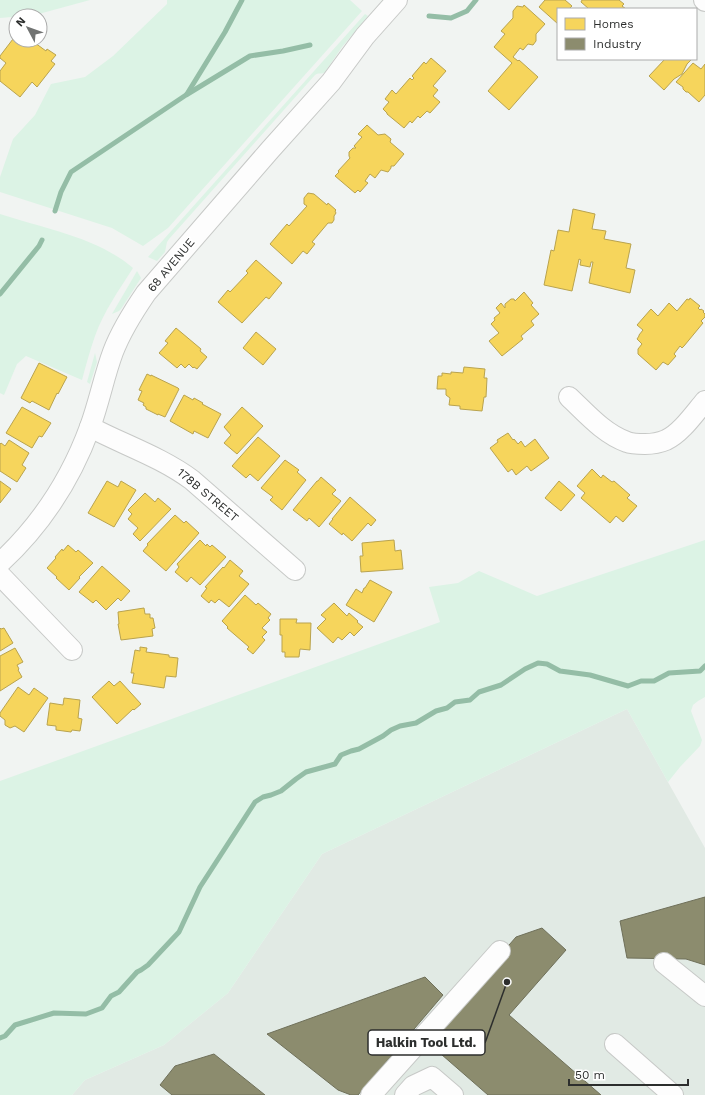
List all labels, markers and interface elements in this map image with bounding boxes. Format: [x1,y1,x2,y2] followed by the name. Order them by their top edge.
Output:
[8,8,48,48] north arrow
[557,8,697,60] legend
[13,14,28,29] text: N
[593,17,634,31] text: Homes
[593,37,642,51] text: Industry
[144,235,198,295] street label: 68 AVENUE
[175,465,241,525] street label: 178B STREET
[368,1030,485,1055] callout: Halkin Tool Ltd.
[376,1035,477,1050] text: Halkin Tool Ltd.
[569,1061,688,1087] scale bar
[575,1068,605,1082] text: 50 m

